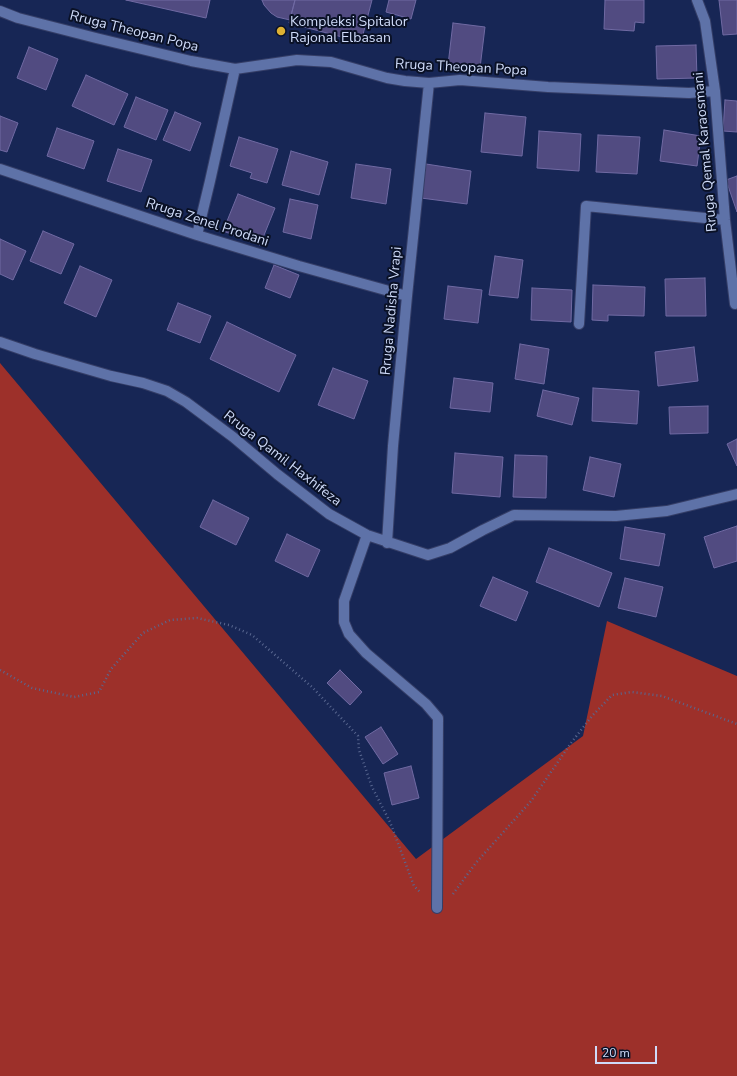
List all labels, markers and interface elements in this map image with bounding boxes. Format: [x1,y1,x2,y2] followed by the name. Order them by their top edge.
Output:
[68,8,200,56] street label: Rruga Theopan Popa
[290,15,408,48] place label: Kompleksi Spitalor Rajonal Elbasan
[275,25,287,37] marker: Kompleksi Spitalor Rajonal Elbasan
[395,56,527,80] street label: Rruga Theopan Popa
[691,71,721,233] street label: Rruga Qemal Karaosmani
[143,195,271,251] street label: Rruga Zenel Prodani
[378,246,406,376] street label: Rruga Nadisha Vrapi
[220,408,344,510] street label: Rruga Qamil Haxhifeza
[597,1038,659,1064] scale bar
[602,1045,630,1061] text: 20 m

